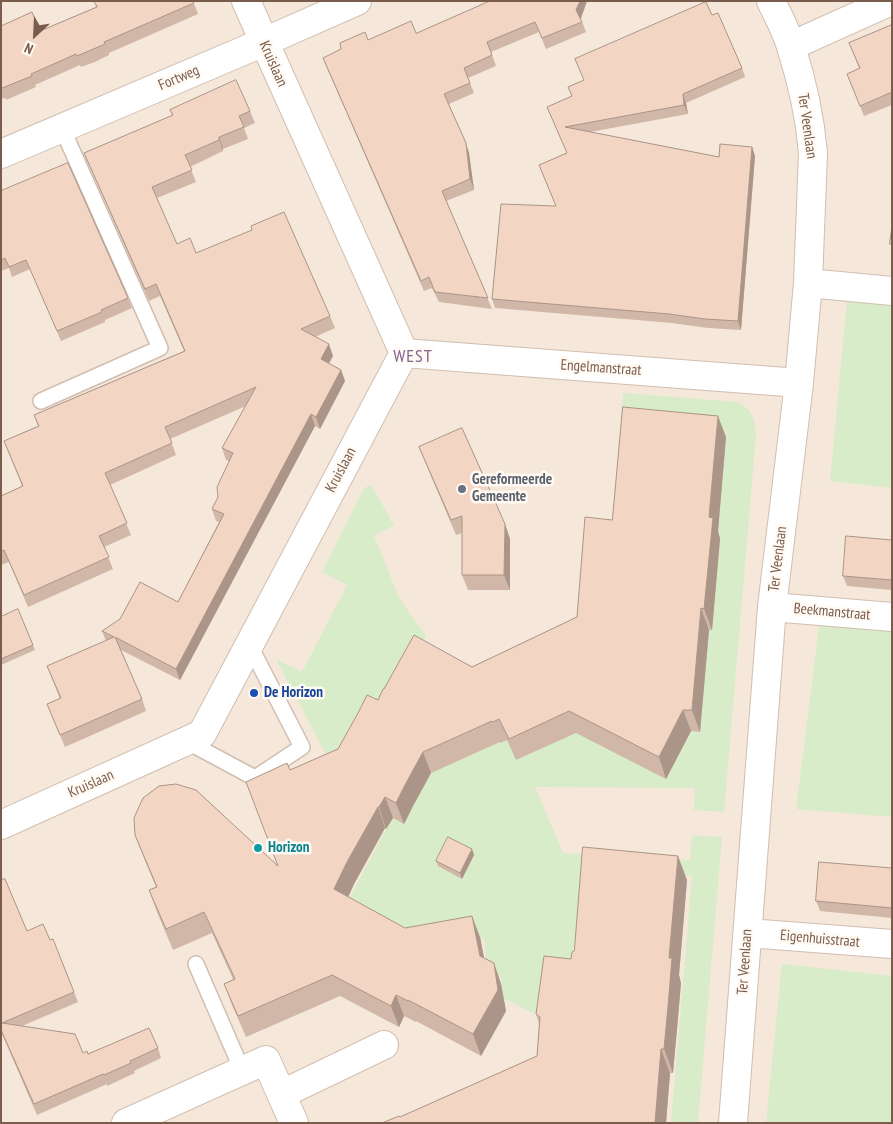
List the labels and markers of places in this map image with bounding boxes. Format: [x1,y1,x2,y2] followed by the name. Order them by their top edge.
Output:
[472,471,552,506] place label: Gereformeerde Gemeente
[456,483,468,495] marker: Gereformeerde Gemeente
[264,684,323,702] place label: De Horizon
[248,687,260,699] marker: De Horizon
[268,839,309,857] place label: Horizon
[252,842,264,854] marker: Horizon

